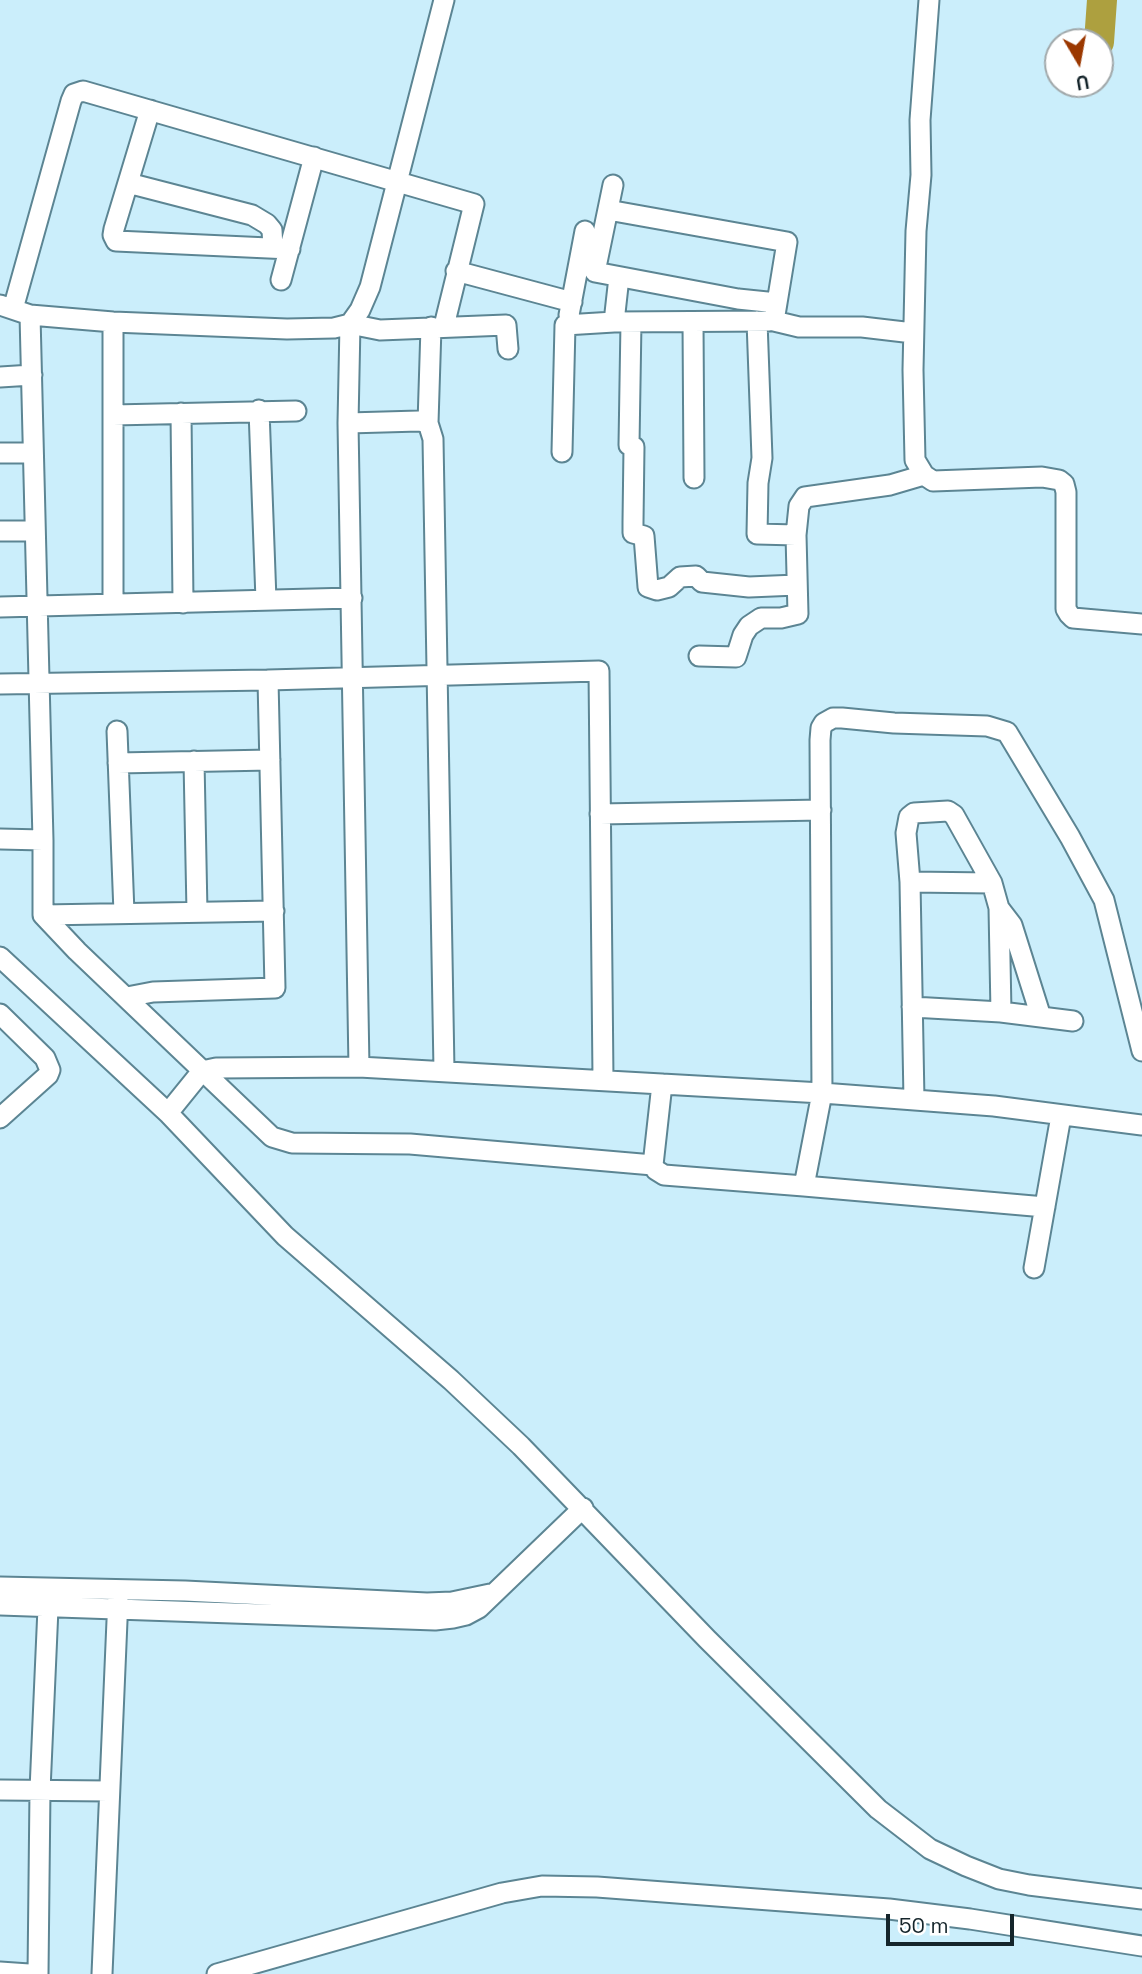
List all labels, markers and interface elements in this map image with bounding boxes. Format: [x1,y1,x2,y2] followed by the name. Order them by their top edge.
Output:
[1044,28,1114,98] north arrow
[1074,69,1091,96] text: U
[890,1900,1018,1944] scale bar
[899,1912,949,1939] text: 50 m

